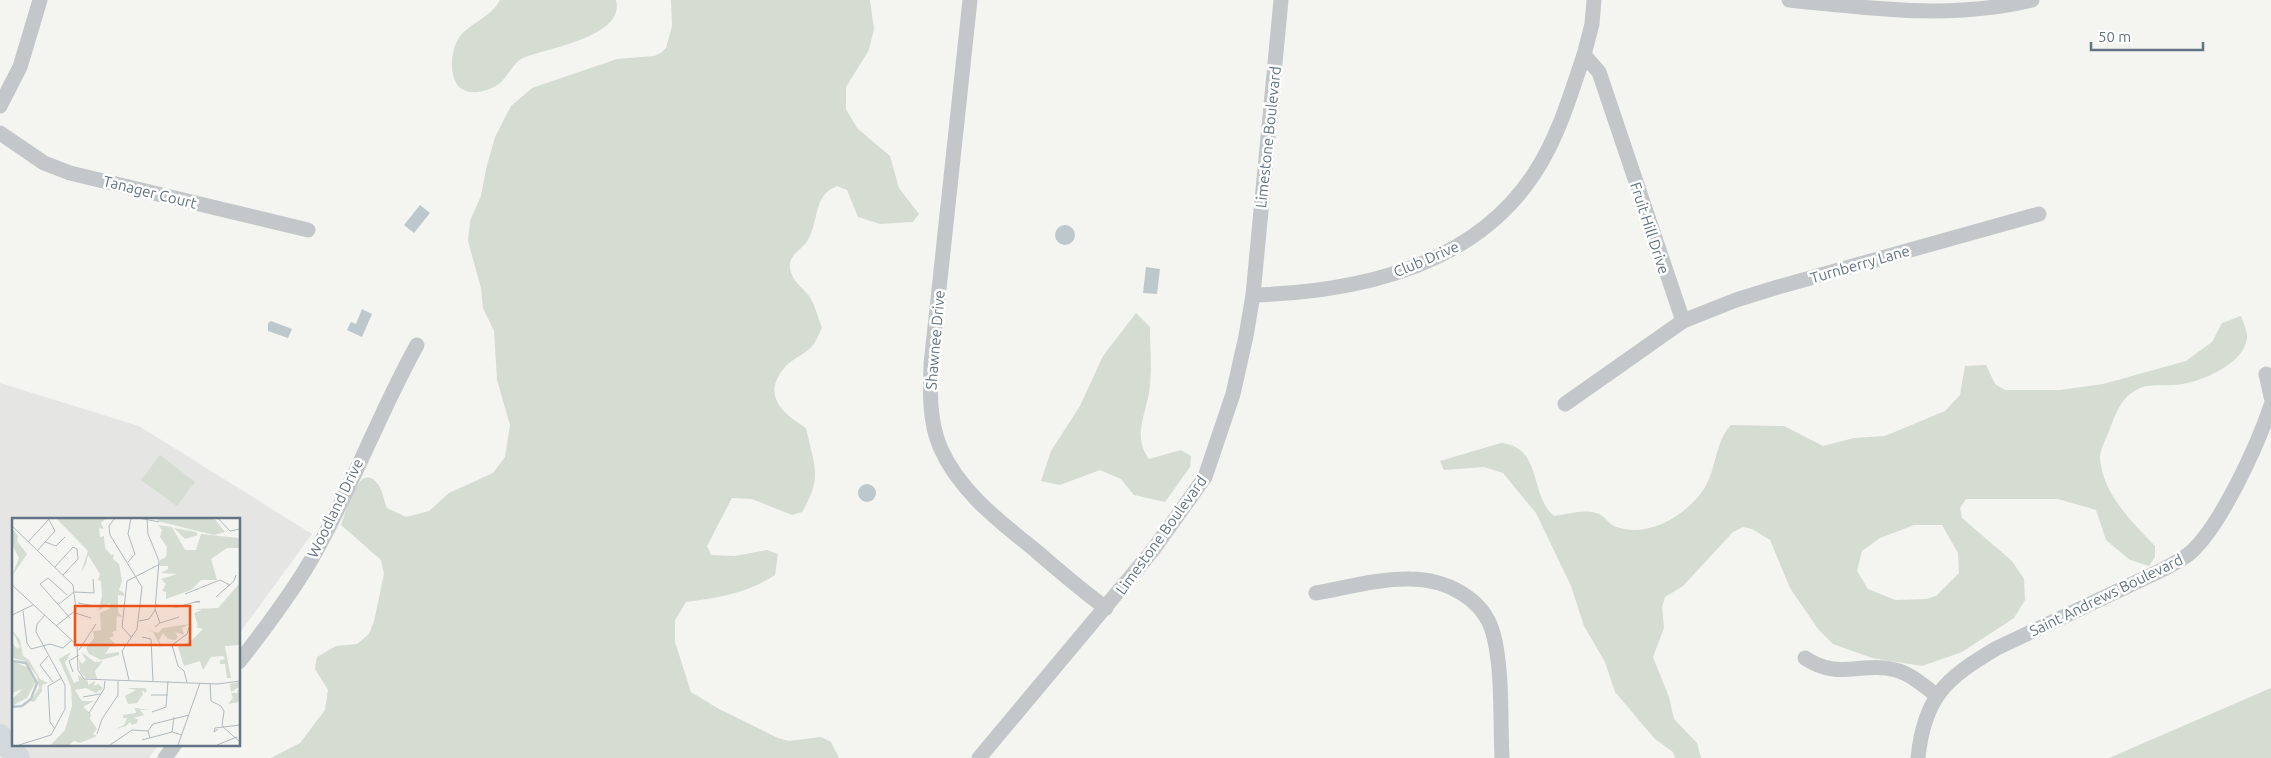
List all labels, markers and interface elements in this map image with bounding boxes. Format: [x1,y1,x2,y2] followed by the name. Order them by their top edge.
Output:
[2091,20,2204,52] scale bar
[2098,28,2131,45] text: 50 m
[1252,65,1284,209] street label: Limestone Boulevard
[101,172,199,212] street label: Tanager Court
[1627,180,1673,276] street label: Fruit Hill Drive
[1391,238,1461,280] street label: Club Drive
[1808,242,1912,286] street label: Turnberry Lane
[922,290,948,390] street label: Shawnee Drive
[304,456,366,560] street label: Woodland Drive
[1112,472,1210,598] street label: Limestone Boulevard
[12,518,240,746] inset map
[2027,550,2185,640] street label: Saint Andrews Boulevard

